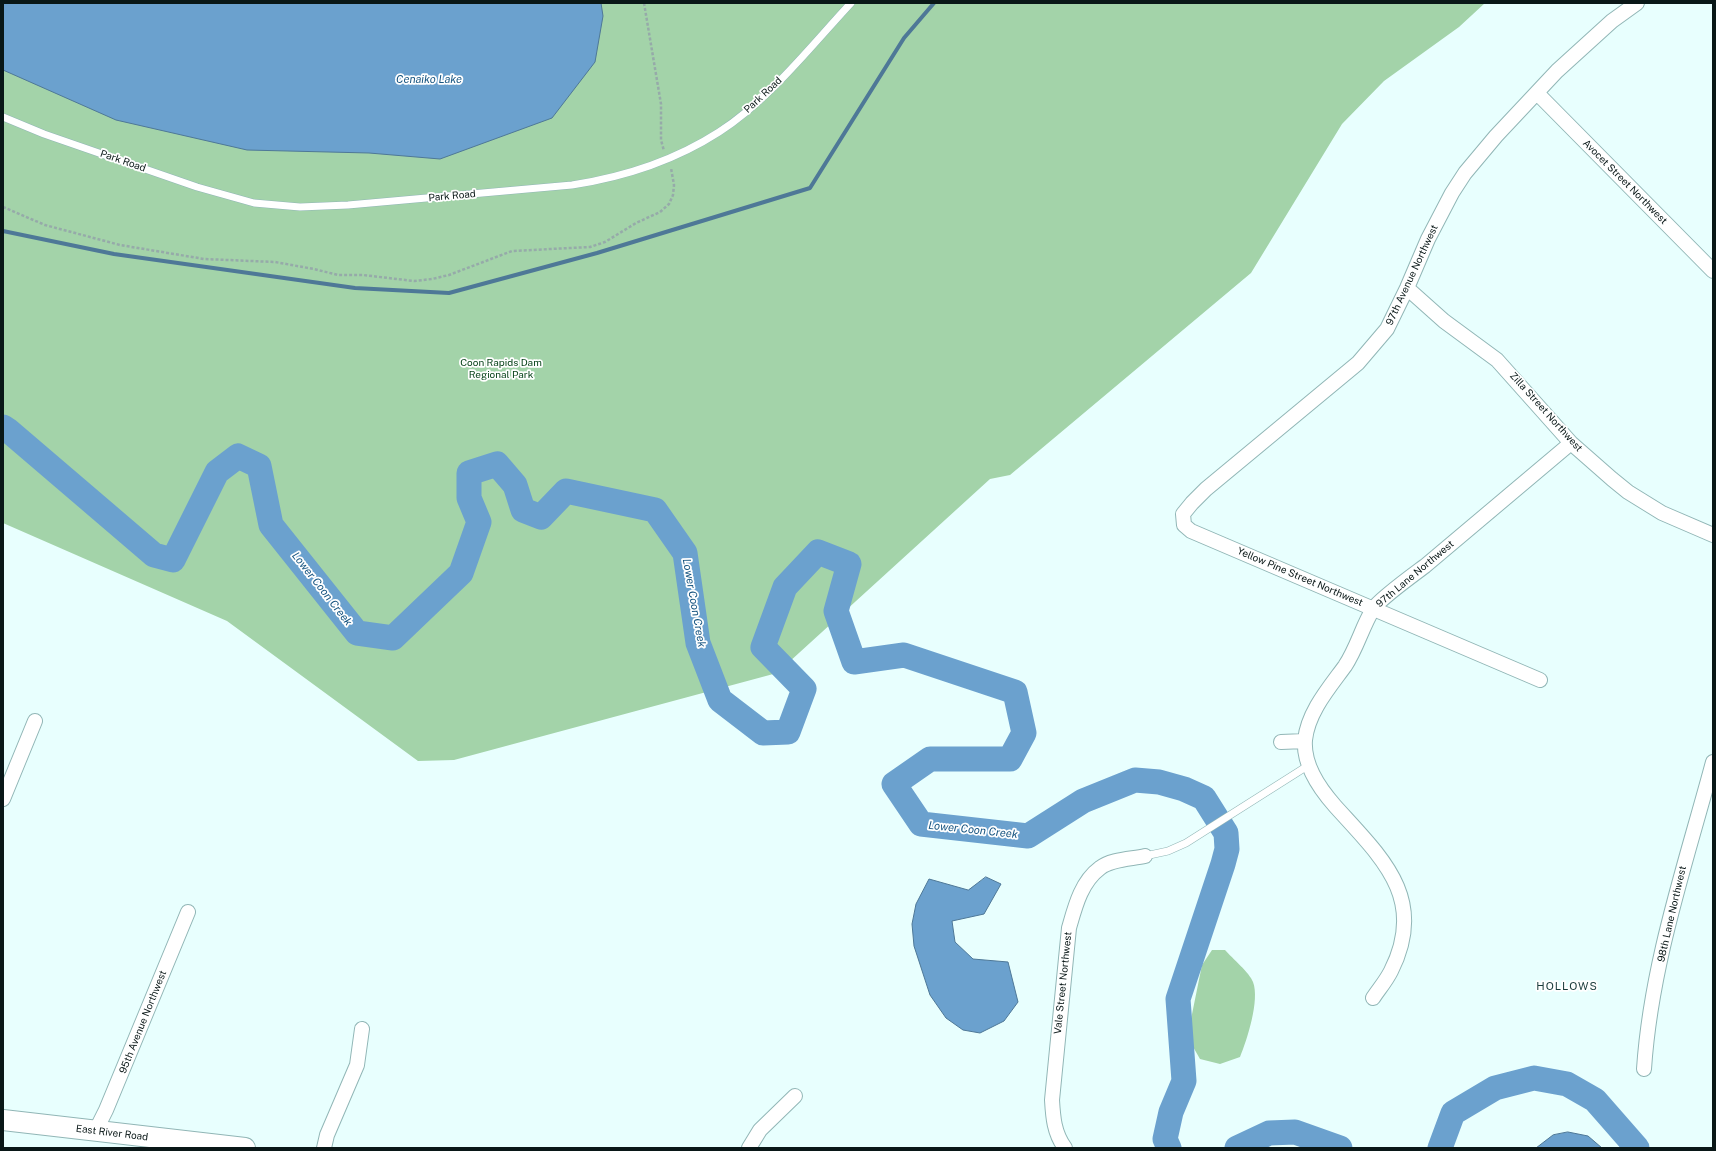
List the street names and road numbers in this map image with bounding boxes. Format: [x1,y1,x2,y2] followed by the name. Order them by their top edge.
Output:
[742,74,784,116] street label: Park Road
[1580,137,1670,227] street label: Avocet Street Northwest
[99,148,147,174] street label: Park Road
[428,188,476,204] street label: Park Road
[1383,223,1441,327] street label: 97th Avenue Northwest
[1507,370,1585,454] street label: Zilla Street Northwest
[1374,538,1456,610] street label: 97th Lane Northwest
[1235,545,1365,609] street label: Yellow Pine Street Northwest
[1655,865,1689,963] street label: 98th Lane Northwest
[1052,931,1074,1035] street label: Vale Street Northwest
[117,969,169,1075] street label: 95th Avenue Northwest
[75,1123,149,1143] street label: East River Road

